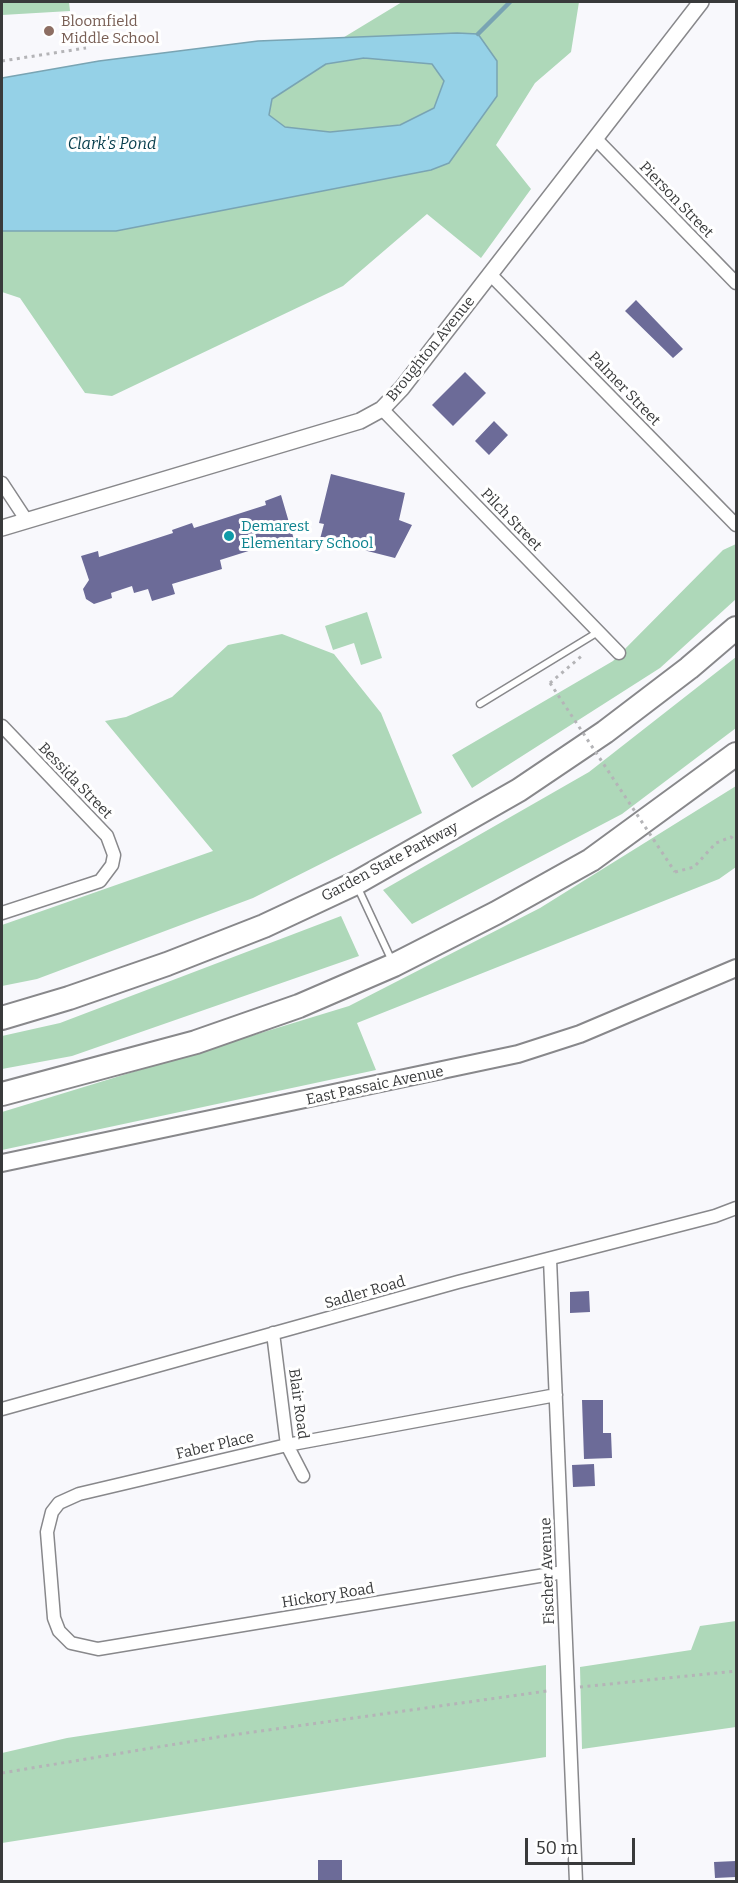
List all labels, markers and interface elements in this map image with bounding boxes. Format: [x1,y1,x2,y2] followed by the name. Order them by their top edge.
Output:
[61,13,159,48] place label: Bloomfield Middle School
[42,24,56,38] marker: Bloomfield Middle School
[68,135,156,155] water label: Clark's Pond
[635,158,717,242] street label: Pierson Street
[383,293,479,405] street label: Broughton Avenue
[584,348,664,430] street label: Palmer Street
[477,485,545,555] street label: Pilch Street
[241,518,373,553] place label: Demarest Elementary School
[222,529,236,543] marker: Demarest Elementary School
[34,739,116,823] street label: Bessida Street
[318,818,462,906] street label: Garden State Parkway
[305,1063,445,1109] street label: East Passaic Avenue
[323,1273,407,1313] street label: Sadler Road
[284,1368,312,1440] street label: Blair Road
[174,1428,256,1464] street label: Faber Place
[537,1517,559,1625] street label: Fischer Avenue
[280,1580,376,1612] street label: Hickory Road
[528,1826,638,1864] scale bar
[536,1837,578,1859] text: 50 m

